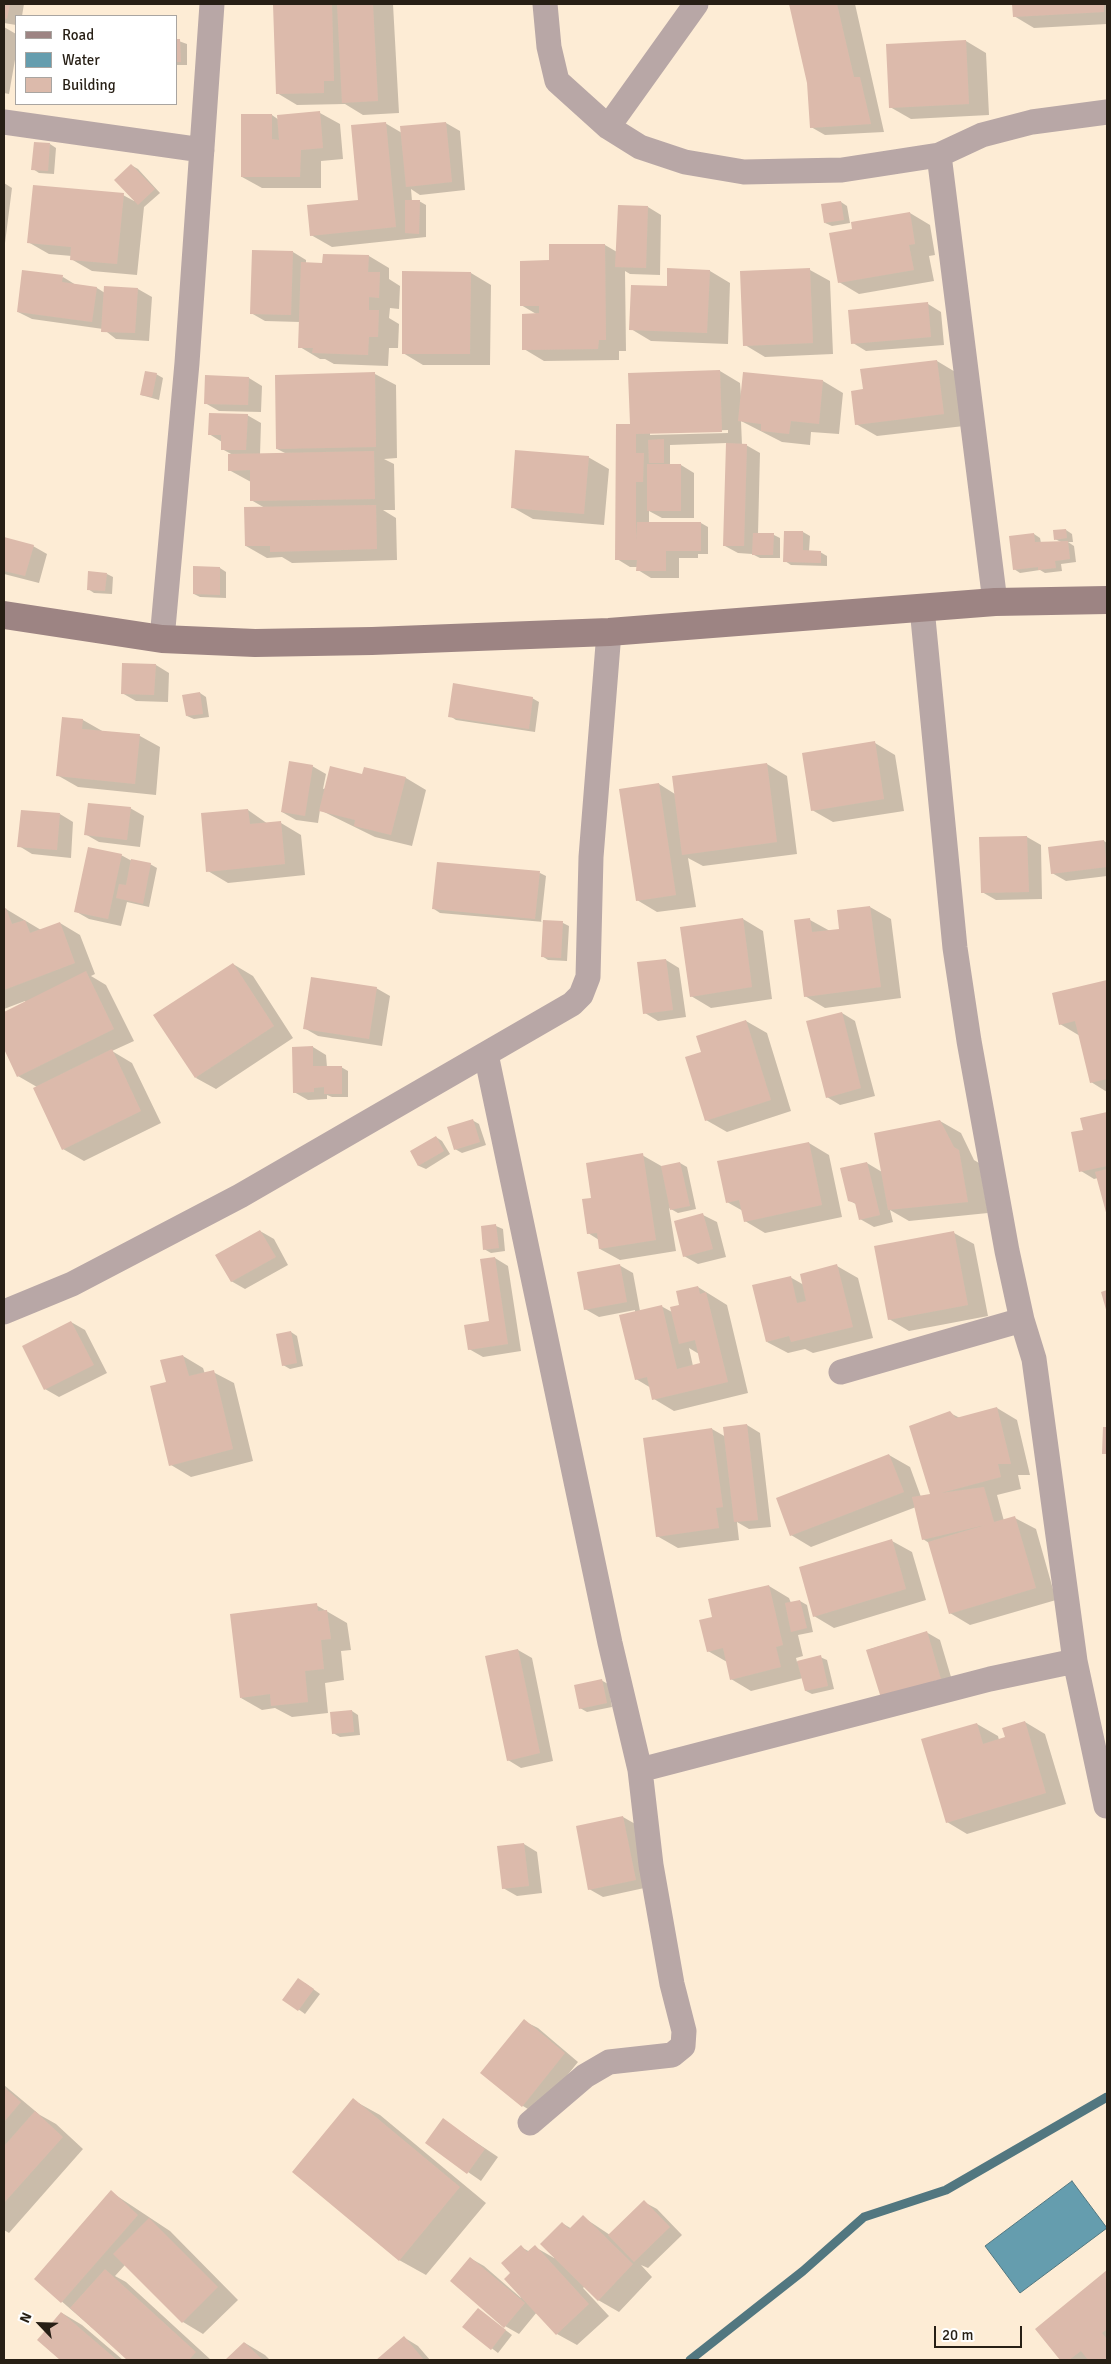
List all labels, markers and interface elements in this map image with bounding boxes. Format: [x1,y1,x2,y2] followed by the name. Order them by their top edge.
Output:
[15,15,178,105] legend
[62,26,94,44] text: Road
[62,51,100,69] text: Water
[62,76,116,94] text: Building
[15,2299,65,2349] north arrow
[16,2310,36,2326] text: N
[936,2316,1024,2348] scale bar
[942,2326,973,2344] text: 20 m

